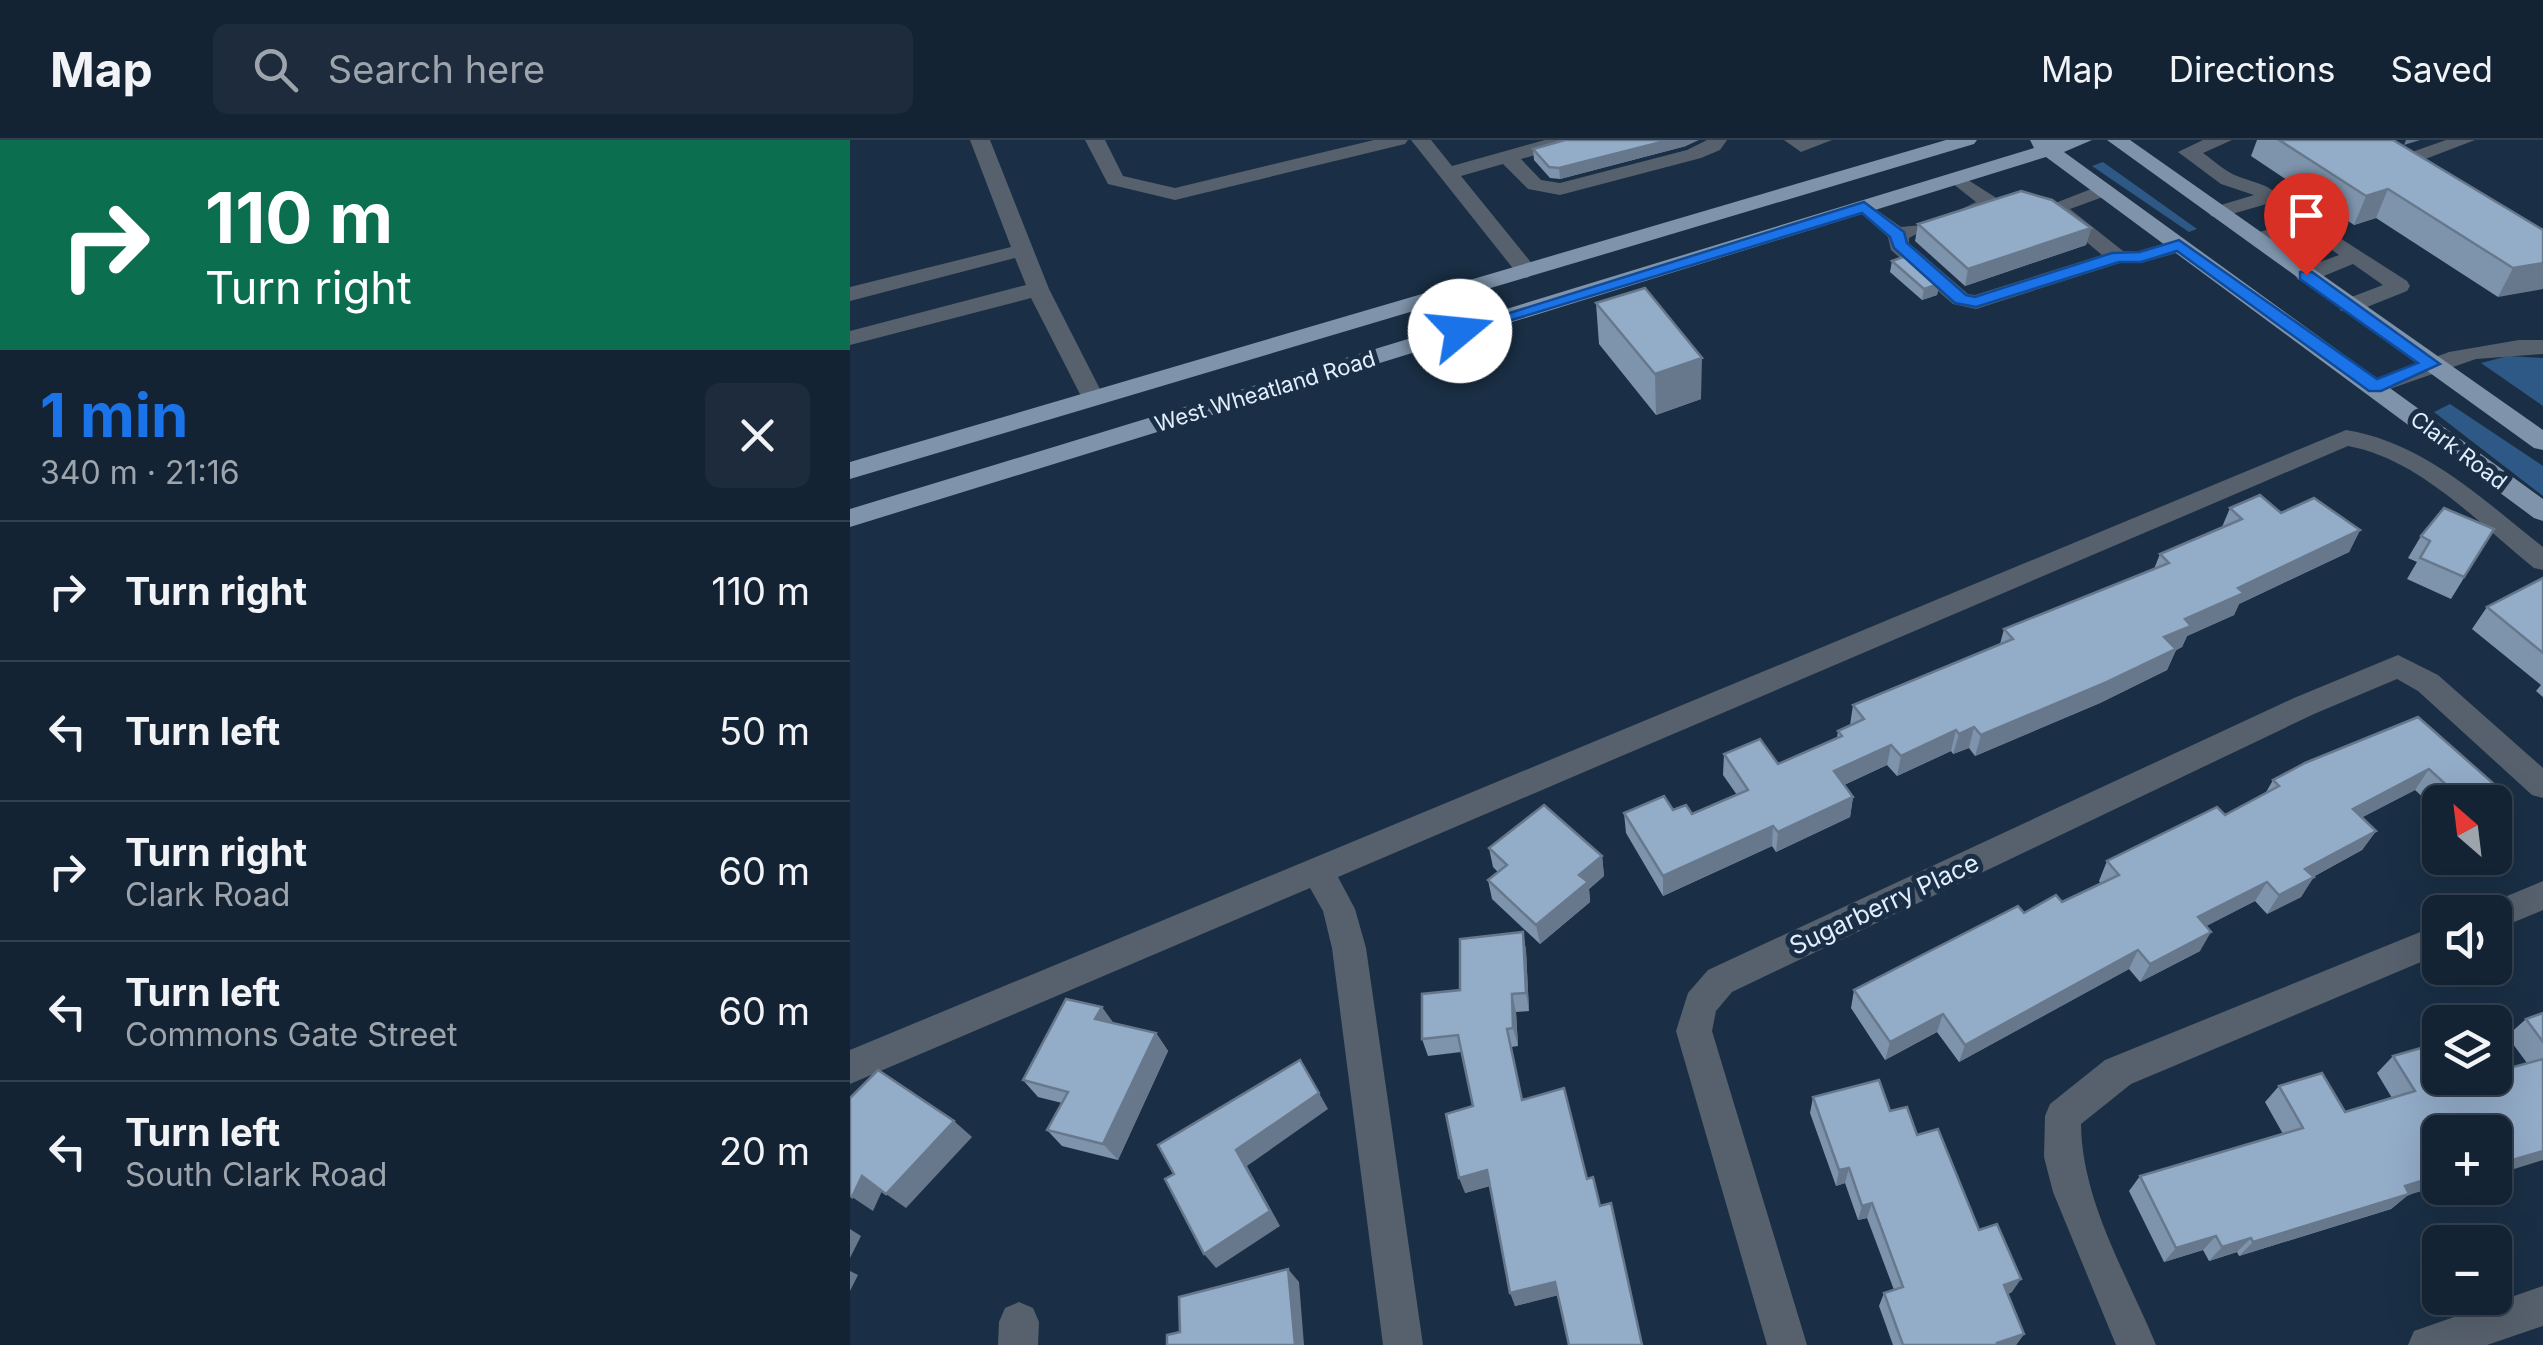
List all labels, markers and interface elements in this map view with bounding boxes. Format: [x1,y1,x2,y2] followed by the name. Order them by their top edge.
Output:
[213,24,913,114] search box
[50,40,153,99] text: Map
[248,42,303,97] icon: search
[328,46,545,92] text: Search here
[2041,48,2114,90] text: Map
[2169,48,2336,90] text: Directions
[2391,48,2493,90] text: Saved
[2264,173,2349,276] pin
[205,175,393,260] text: 110 m
[40,180,170,310] icon: right
[2279,188,2334,243] icon: arrive
[205,260,412,315] text: Turn right
[1408,279,1512,383] position arrow
[1152,345,1378,437] street label: West Wheatland Road
[40,379,188,451] text: 1 min
[705,383,810,488] button: close
[2406,405,2512,495] street label: Clark Road
[40,453,239,492] text: 340 m · 21:16
[40,564,95,619] icon: right
[125,568,307,614] text: Turn right
[711,568,810,614] text: 110 m
[40,704,95,759] icon: left
[125,708,280,754] text: Turn left
[719,708,810,754] text: 50 m
[2422,785,2512,875] north arrow
[2422,785,2512,1315] map controls
[125,829,307,875] text: Turn right
[40,844,95,899] icon: right
[1785,847,1983,961] street label: Sugarberry Place
[718,848,810,894] text: 60 m
[125,875,290,914] text: Clark Road
[2422,895,2512,985] button: sound
[125,969,280,1015] text: Turn left
[40,984,95,1039] icon: left
[718,988,810,1034] text: 60 m
[2422,1005,2512,1095] button: layers
[125,1015,458,1054] text: Commons Gate Street
[125,1109,280,1155] text: Turn left
[2422,1115,2512,1205] button: +
[40,1124,95,1179] icon: left
[719,1128,810,1174] text: 20 m
[125,1155,387,1194] text: South Clark Road
[2422,1225,2512,1315] button: −

